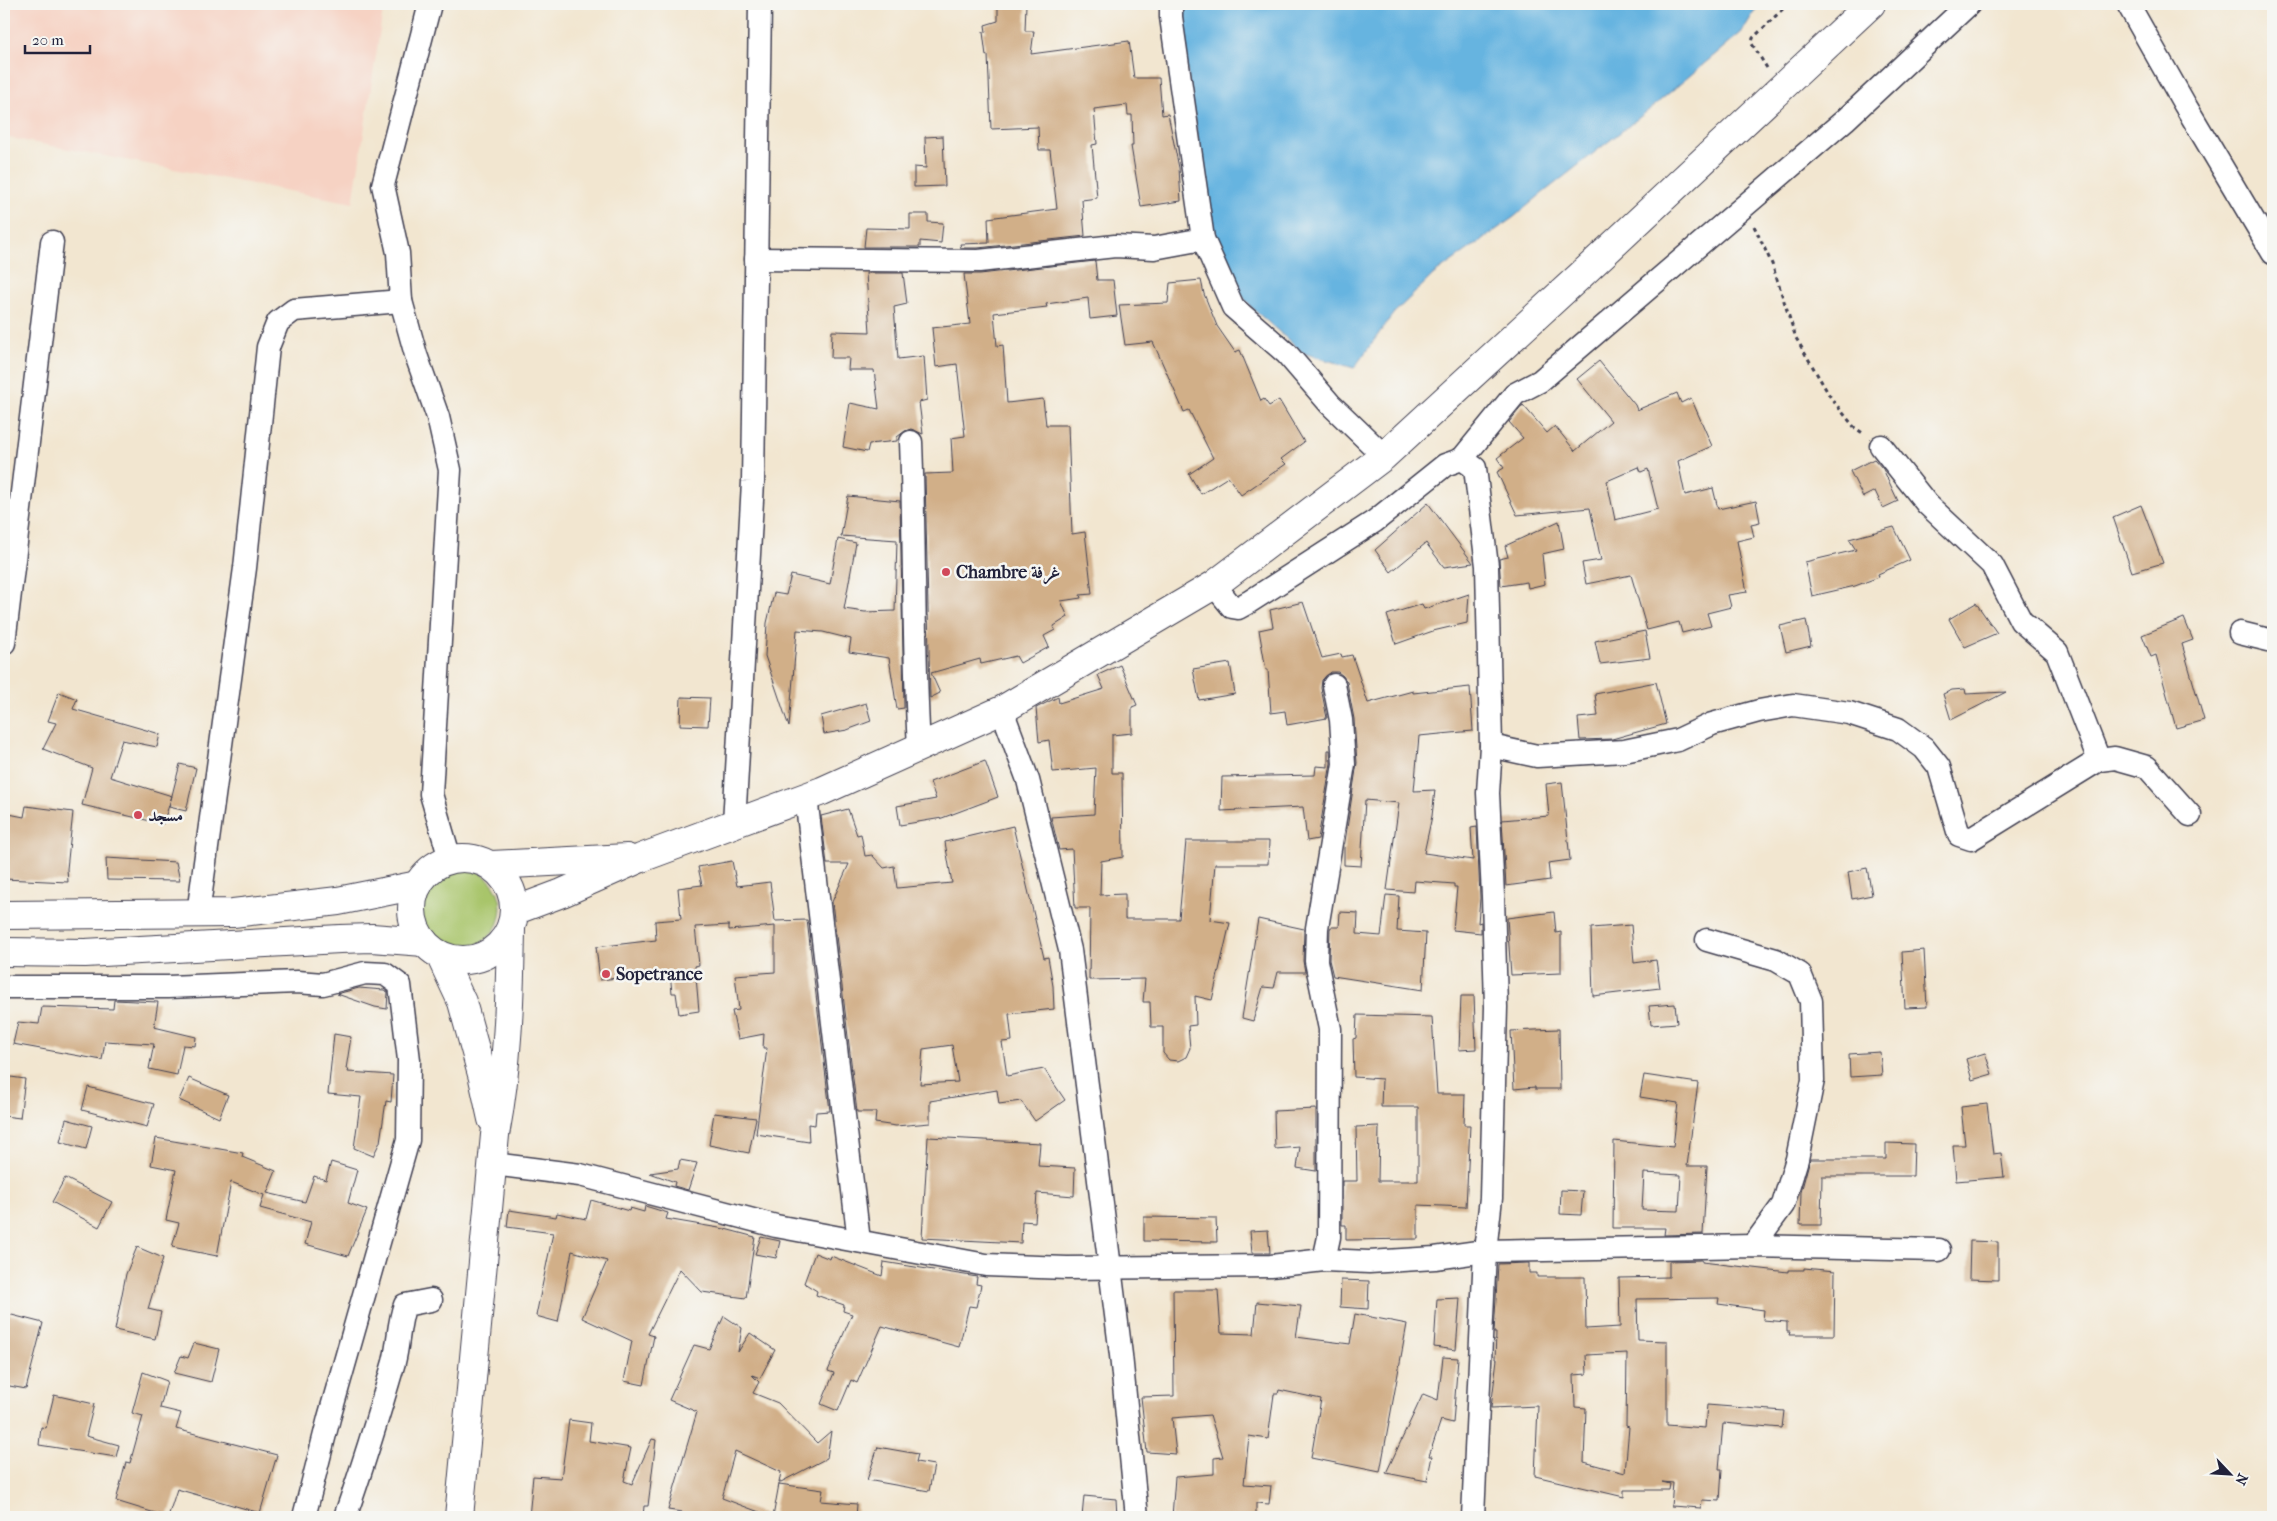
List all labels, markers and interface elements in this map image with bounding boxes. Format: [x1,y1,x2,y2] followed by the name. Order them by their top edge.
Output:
[25,22,90,54] scale bar
[32,31,64,49] text: 20 m
[956,562,1060,585] place label: Chambre غرفة
[940,566,952,578] marker: Chambre غرفة
[148,805,183,826] place label: مسجد
[132,809,144,821] marker: مسجد
[616,964,703,985] place label: Sopetrance
[600,968,612,980] marker: Sopetrance
[2204,1448,2254,1498] north arrow
[2231,1471,2251,1488] text: N

